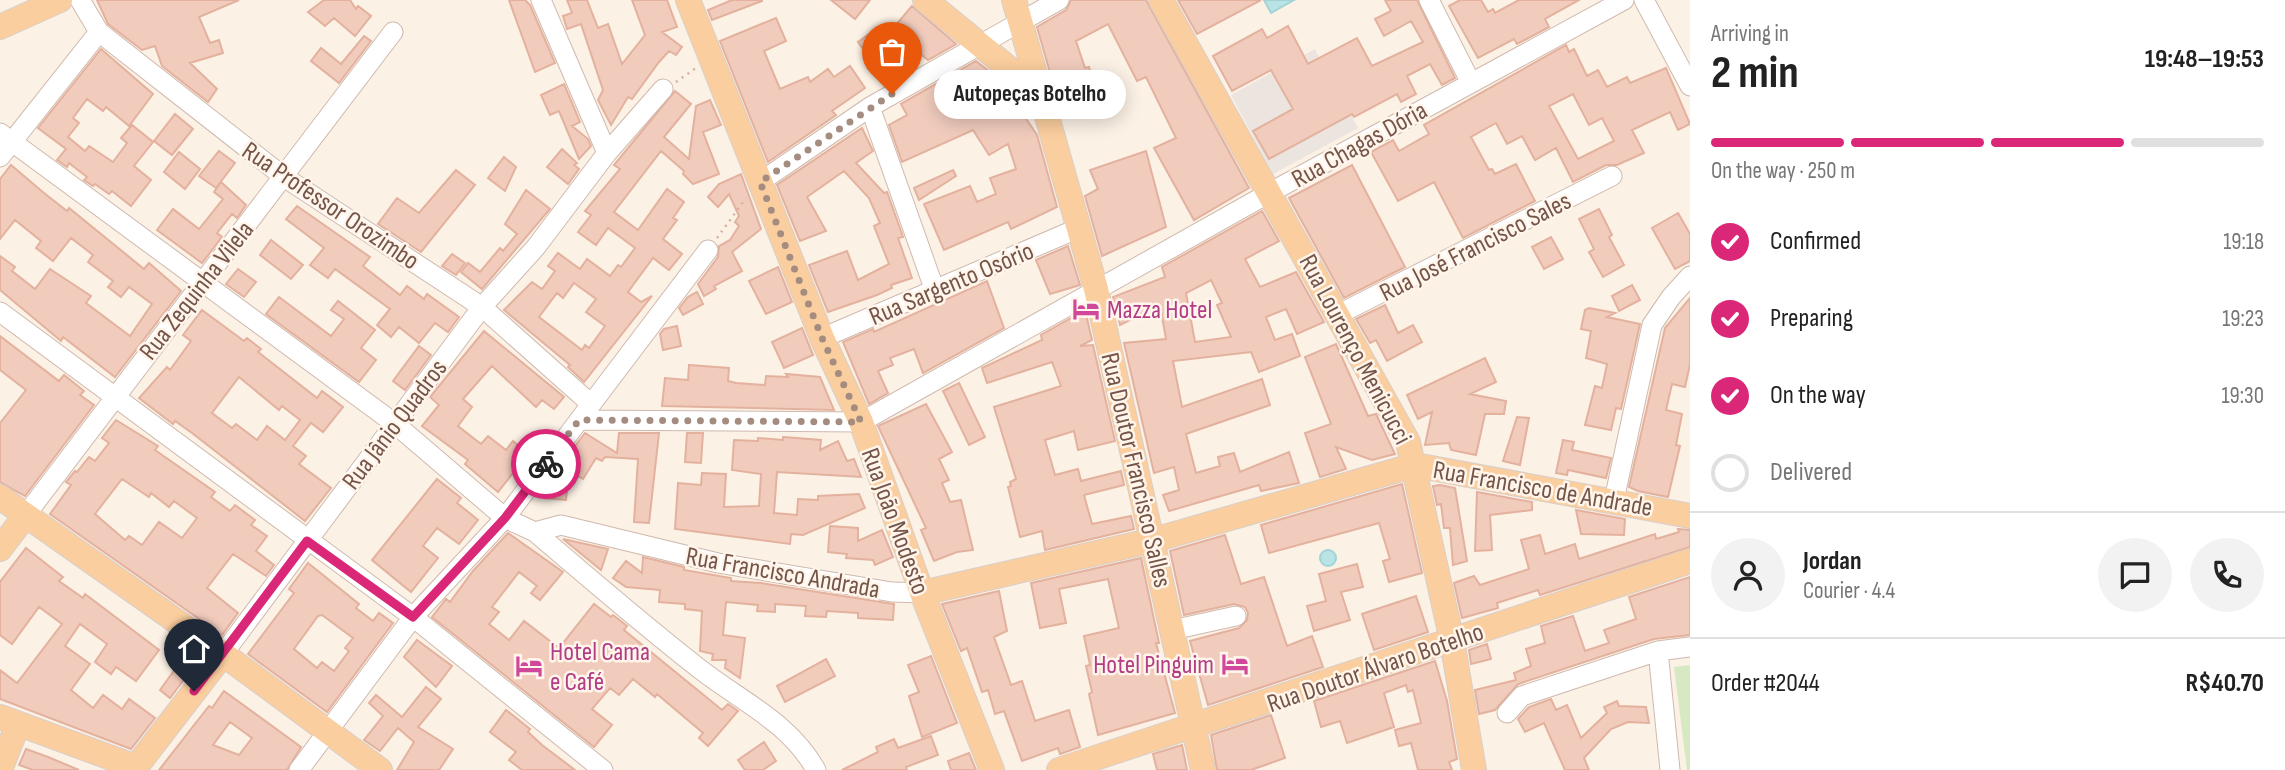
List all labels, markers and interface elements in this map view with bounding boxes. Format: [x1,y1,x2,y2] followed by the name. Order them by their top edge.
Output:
[1711,20,1789,48] text: Arriving in
[862,22,922,94] pin
[873,33,911,71] icon: bag
[2145,44,2264,75] text: 19:48–19:53
[1711,46,1799,101] text: 2 min
[934,70,1126,119] callout: Autopeças Botelho
[954,80,1106,108] text: Autopeças Botelho
[1287,95,1433,195] street label: Rua Chagas Dória
[236,136,425,277] street label: Rua Professor Orozimbo
[1711,157,1855,185] text: On the way · 250 m
[1375,186,1577,309] street label: Rua José Francisco Sales
[133,215,261,366] street label: Rua Zequinha Vilela
[1711,223,1749,261] icon: check
[1770,226,1861,257] text: Confirmed
[2223,228,2264,256] text: 19:18
[865,236,1038,333] street label: Rua Sargento Osório
[1292,249,1418,450] street label: Rua Lourenço Menicucci
[1071,294,1101,324] hotel icon: Mazza Hotel
[1107,295,1212,326] place label: Mazza Hotel
[1711,300,1749,338] icon: check
[1770,303,1853,334] text: Preparing
[2222,305,2264,333] text: 19:23
[1093,350,1178,591] street label: Rua Doutor Francisco Salles
[336,354,454,496] street label: Rua Jânio Quadros
[1711,377,1749,415] icon: check
[1770,380,1866,411] text: On the way
[2222,382,2264,410] text: 19:30
[511,429,581,499] courier
[854,444,935,599] street label: Rua João Modesto
[527,445,565,483] icon: bike
[1431,455,1655,524] street label: Rua Francisco de Andrade
[1770,457,1852,488] text: Delivered
[1711,538,1785,612] button: person
[2098,538,2172,612] button: chat
[2190,538,2264,612] button: phone
[683,541,882,606] street label: Rua Francisco Andrada
[1803,546,1861,577] text: Jordan
[1803,577,1895,605] text: Courier · 4.4
[1263,617,1488,720] street label: Rua Doutor Álvaro Botelho
[164,619,224,691] pin
[175,630,213,668] icon: home
[550,637,650,698] place label: Hotel Cama e Café
[1220,649,1250,679] hotel icon: Hotel Pinguim
[1093,650,1214,681] place label: Hotel Pinguim
[514,651,544,681] hotel icon: Hotel Cama e Café
[1711,668,1820,699] text: Order #2044
[2185,668,2264,699] text: R$40.70

